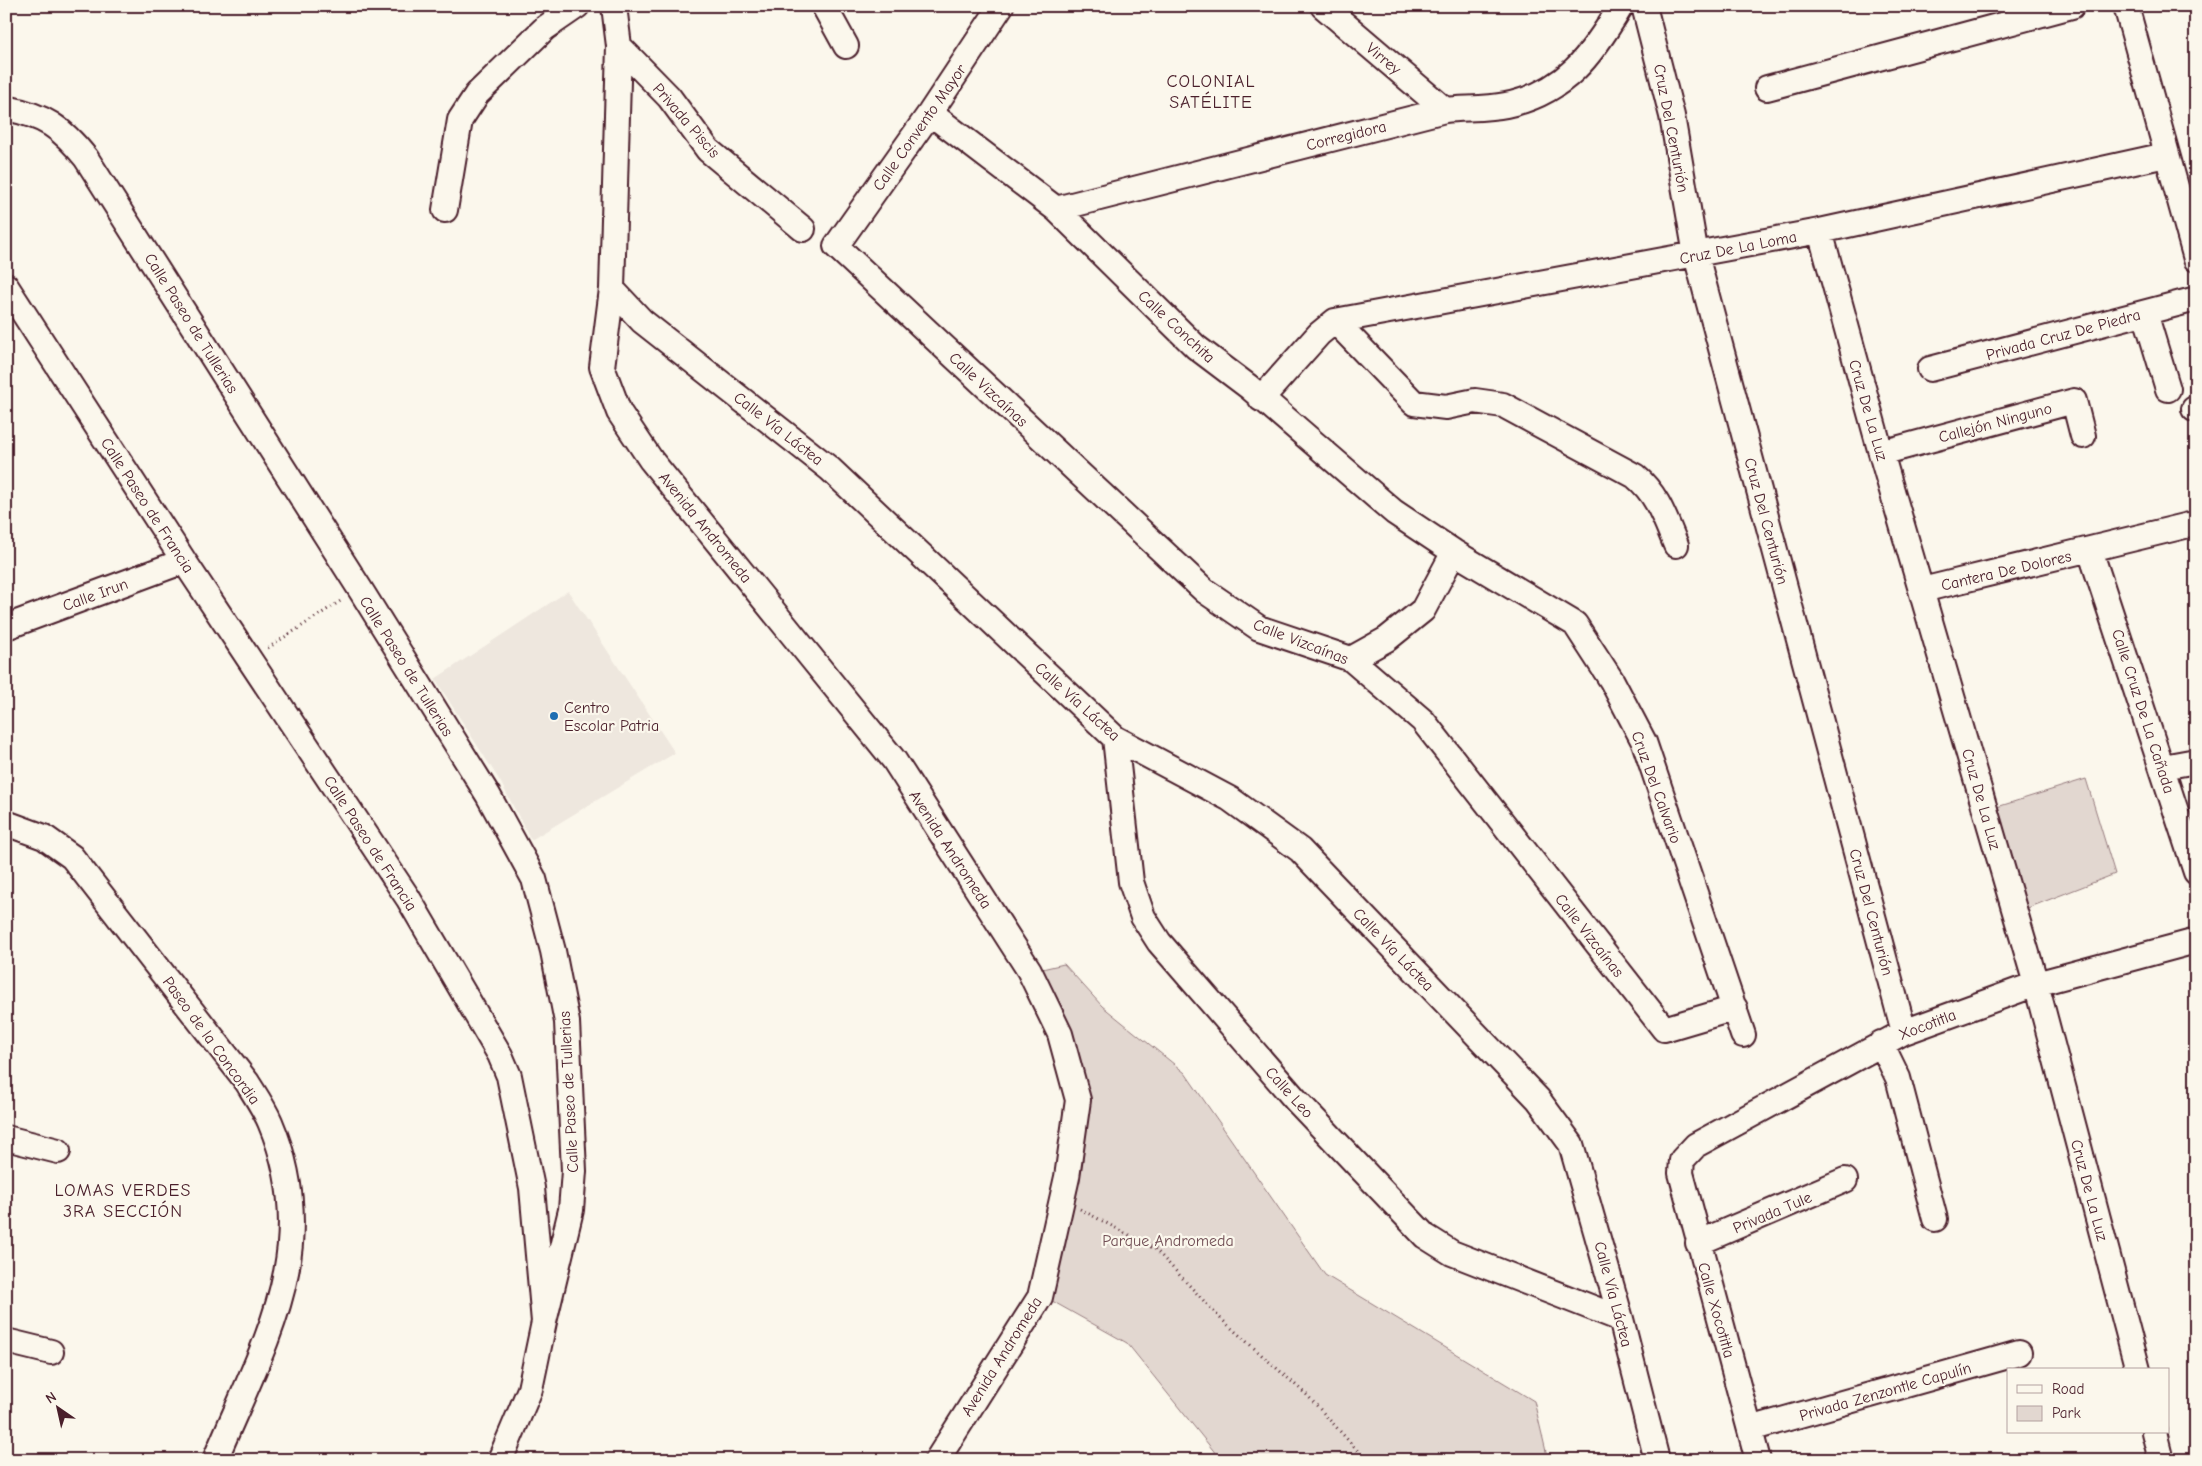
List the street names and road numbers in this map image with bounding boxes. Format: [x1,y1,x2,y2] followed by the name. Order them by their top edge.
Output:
[1362,39,1405,79] street label: Virrey
[869,60,971,194] street label: Calle Convento Mayor
[1650,63,1692,194] street label: Cruz Del Centurión
[649,80,724,162] street label: Privada Piscis
[1304,117,1388,155] street label: Corregidora
[1678,228,1798,268] street label: Cruz De La Loma
[141,250,242,397] street label: Calle Paseo de Tullerias
[1134,287,1218,367] street label: Calle Conchita
[1984,306,2142,364] street label: Privada Cruz De Piedra
[945,349,1031,431] street label: Calle Vizcaínas
[1845,358,1891,463] street label: Cruz De La Luz
[730,388,827,469] street label: Calle Vía Láctea
[1937,399,2054,447] street label: Callejón Ninguno
[97,435,198,576] street label: Calle Paseo de Francia
[1740,456,1792,587] street label: Cruz Del Centurión
[655,469,755,587] street label: Avenida Andromeda
[1939,547,2074,595] street label: Cantera De Dolores
[60,575,130,615] street label: Calle Irun
[356,593,457,740] street label: Calle Paseo de Tullerias
[1250,616,1351,668] street label: Calle Vizcaínas
[2108,627,2178,796] street label: Calle Cruz De La Cañada
[1031,659,1124,745] street label: Calle Vía Láctea
[1627,729,1685,846] street label: Cruz Del Calvario
[1958,747,2004,852] street label: Cruz De La Luz
[320,773,421,914] street label: Calle Paseo de Francia
[905,787,995,912] street label: Avenida Andromeda
[1845,847,1897,978] street label: Cruz Del Centurión
[1551,890,1627,981] street label: Calle Vizcaínas
[1349,904,1437,995] street label: Calle Vía Láctea
[159,973,264,1108] street label: Paseo de la Concordia
[1896,1006,1959,1044] street label: Xocotitla
[556,1010,582,1173] street label: Calle Paseo de Tullerias
[1262,1063,1317,1122] street label: Calle Leo
[2067,1138,2111,1243] street label: Cruz De La Luz
[1730,1188,1814,1238] street label: Privada Tule
[1590,1240,1636,1349] street label: Calle Vía Láctea
[1694,1260,1738,1360] street label: Calle Xocotitla
[958,1293,1046,1420] street label: Avenida Andromeda
[1797,1359,1973,1425] street label: Privada Zenzontle Capulín

